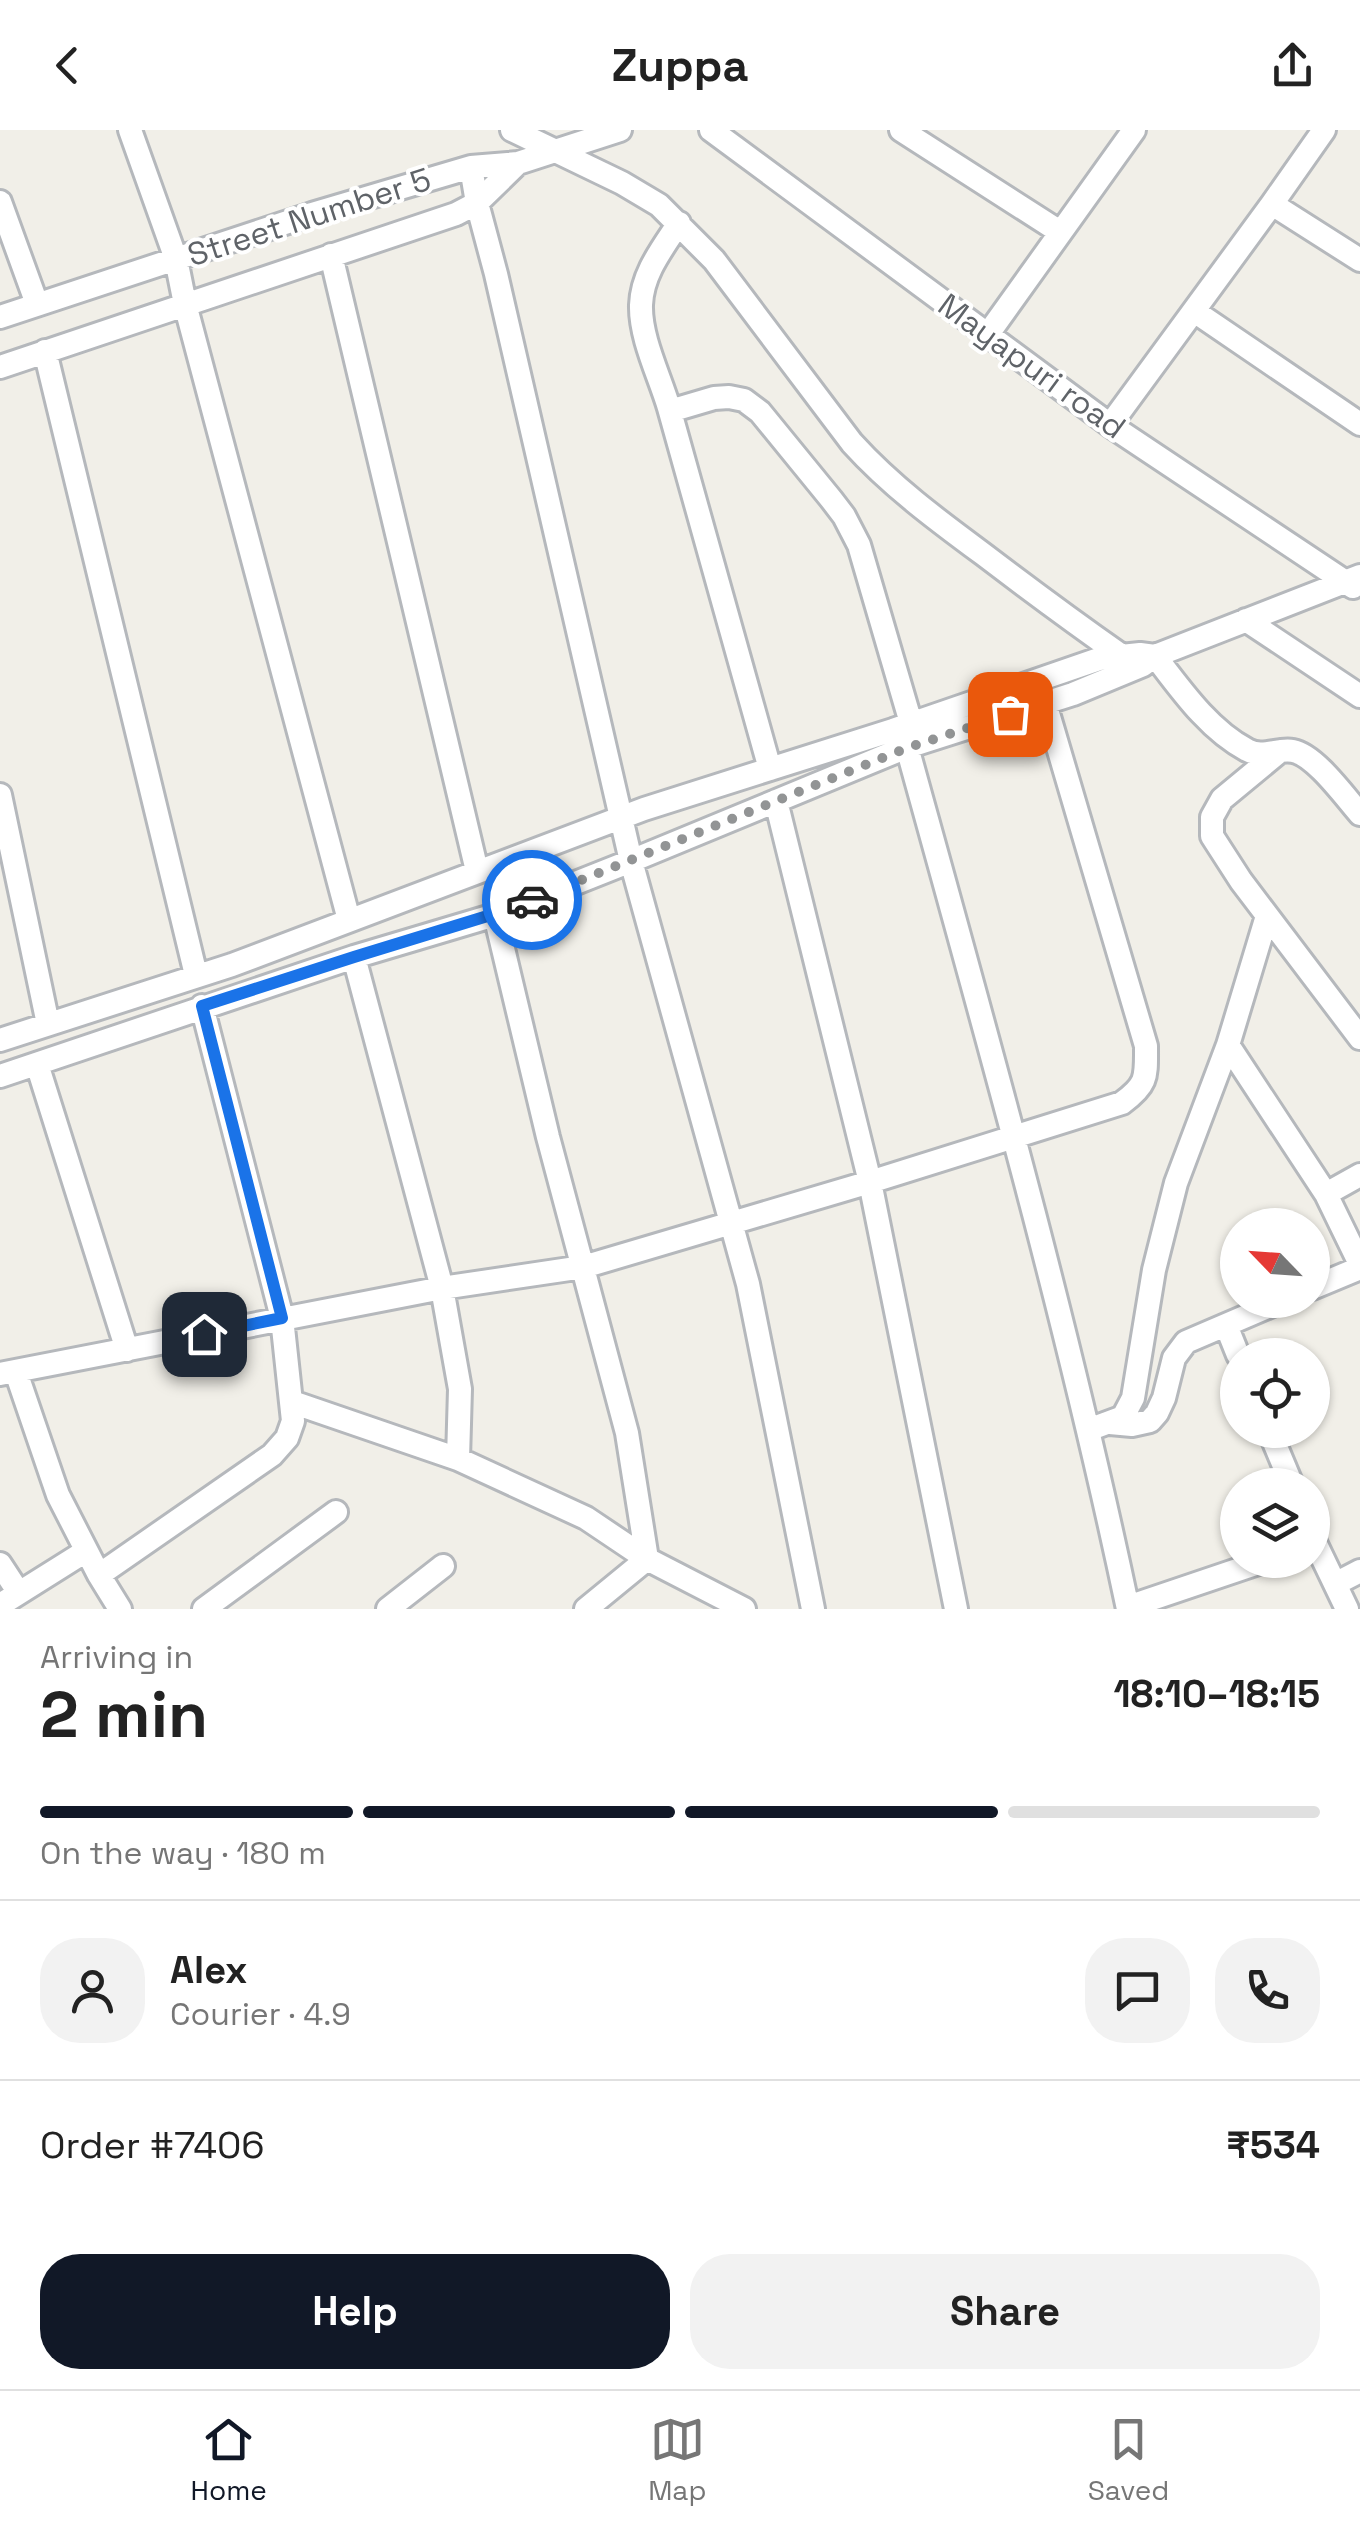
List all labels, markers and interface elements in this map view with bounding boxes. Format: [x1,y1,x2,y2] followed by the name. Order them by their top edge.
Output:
[612,37,748,94] text: Zuppa
[40,38,95,93] icon: back
[1265,38,1320,93] icon: share
[182,159,436,275] street label: Street Number 5
[931,285,1133,447] street label: Mayapuri road
[968,672,1053,757] pin
[983,687,1038,742] icon: bag
[482,850,582,950] courier
[505,873,560,928] icon: car
[1220,1208,1330,1318] north arrow
[1220,1208,1330,1578] map controls
[162,1292,247,1377] pin
[177,1307,232,1362] icon: home
[1220,1338,1330,1448] button: locate
[1220,1468,1330,1578] button: layers
[40,1637,193,1677] text: Arriving in
[1113,1670,1320,1718] text: 18:10–18:15
[40,1673,208,1756] text: 2 min
[40,1833,326,1873] text: On the way · 180 m
[40,1938,145,2043] button: person
[1085,1938,1190,2043] button: chat
[1215,1938,1320,2043] button: phone
[170,1946,247,1994] text: Alex
[170,1994,351,2034] text: Courier · 4.9
[40,2121,265,2169] text: Order #7406
[1226,2121,1320,2169] text: ₹534
[40,2254,670,2369] button: Help
[690,2254,1320,2369] button: Share
[191,2412,267,2508] tab: Home
[648,2412,707,2508] tab: Map
[1088,2412,1169,2508] tab: Saved

